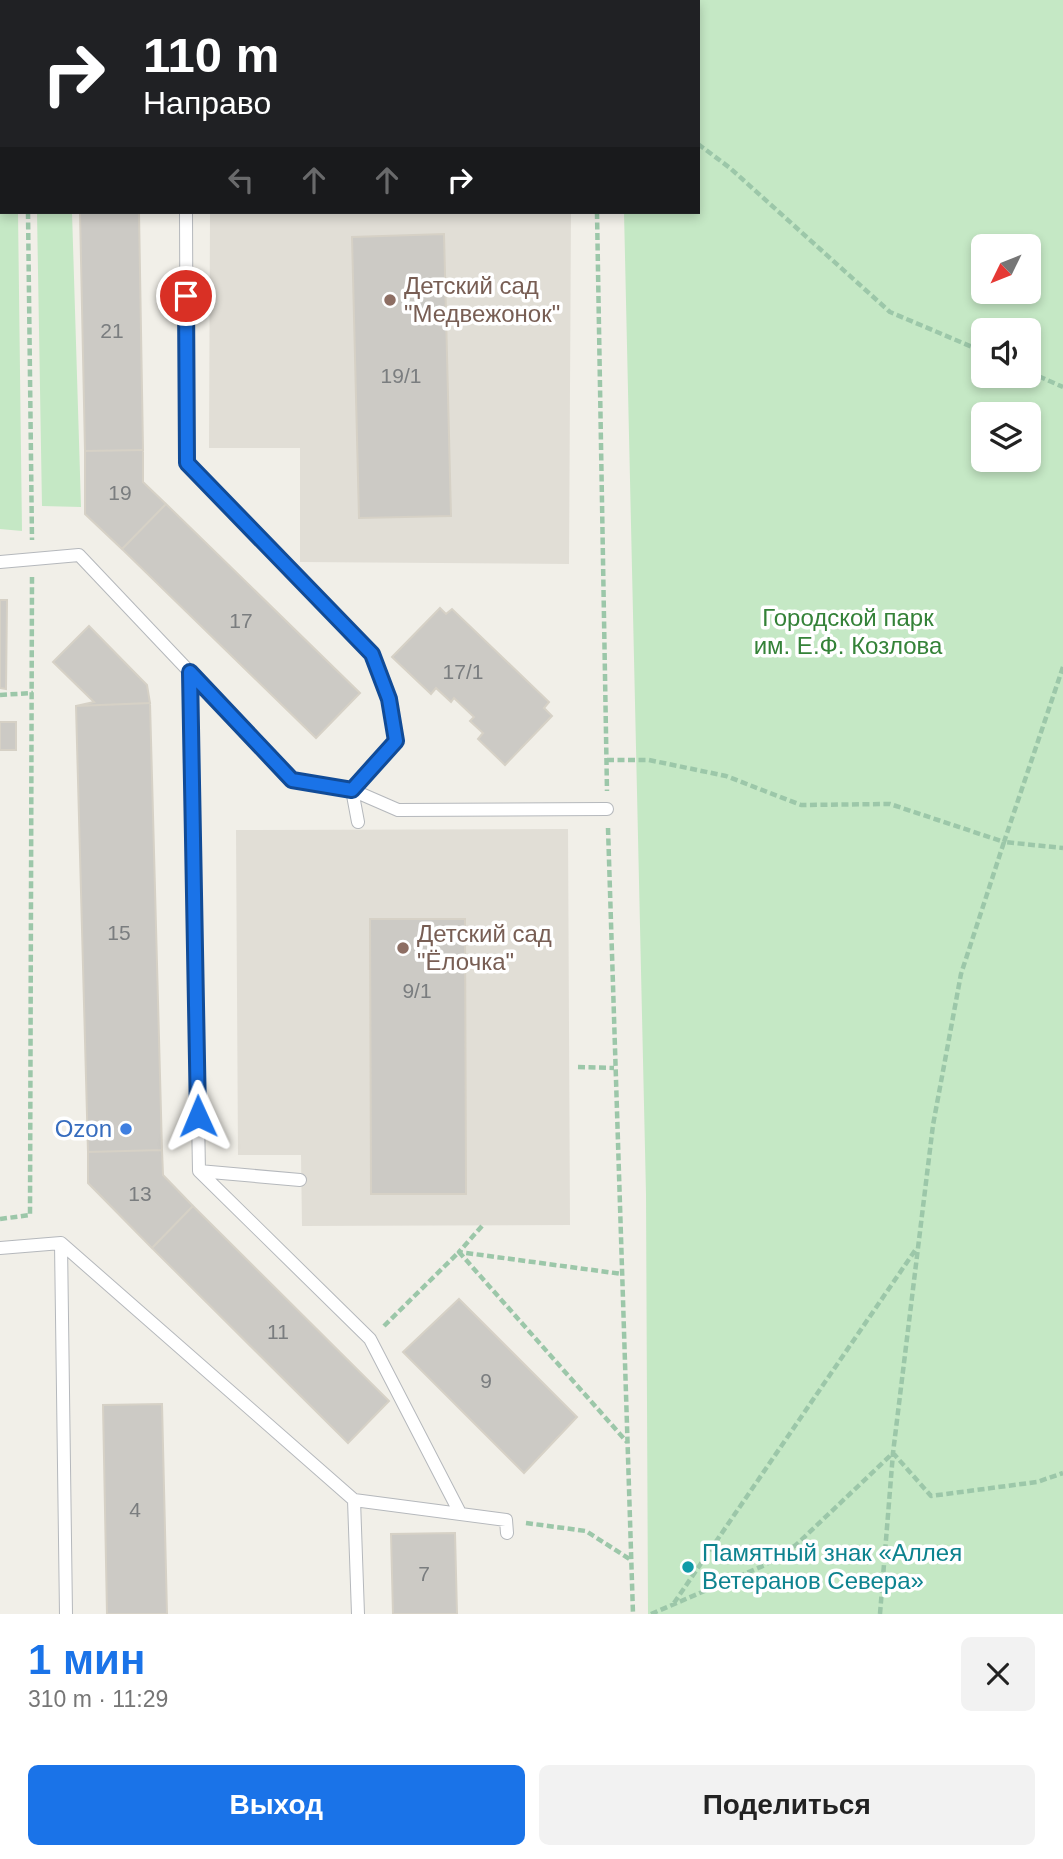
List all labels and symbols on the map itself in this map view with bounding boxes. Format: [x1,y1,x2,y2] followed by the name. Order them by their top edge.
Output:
[971,234,1041,304] north arrow
[156,266,216,326] pin
[404,272,560,327] place label: Детский сад "Медвежонок"
[382,292,398,308] marker: Детский сад "Медвежонок"
[100,319,124,342] house number: 21
[381,364,421,387] house number: 19/1
[108,481,132,504] house number: 19
[754,604,943,659] park label: Городской парк им. Е.Ф. Козлова
[229,609,253,632] house number: 17
[443,660,483,683] house number: 17/1
[417,920,552,975] place label: Детский сад "Ёлочка"
[107,921,131,944] house number: 15
[395,940,411,956] marker: Детский сад "Ёлочка"
[402,979,432,1002] house number: 9/1
[161,1079,235,1153] position arrow
[55,1115,112,1142] place label: Ozon
[118,1121,134,1137] marker: Ozon
[128,1182,152,1205] house number: 13
[267,1320,289,1343] house number: 11
[480,1369,492,1392] house number: 9
[129,1498,141,1521] house number: 4
[702,1539,962,1594] place label: Памятный знак «Аллея Ветеранов Севера»
[680,1559,696,1575] marker: Памятный знак «Аллея Ветеранов Севера»
[418,1562,430,1585] house number: 7

